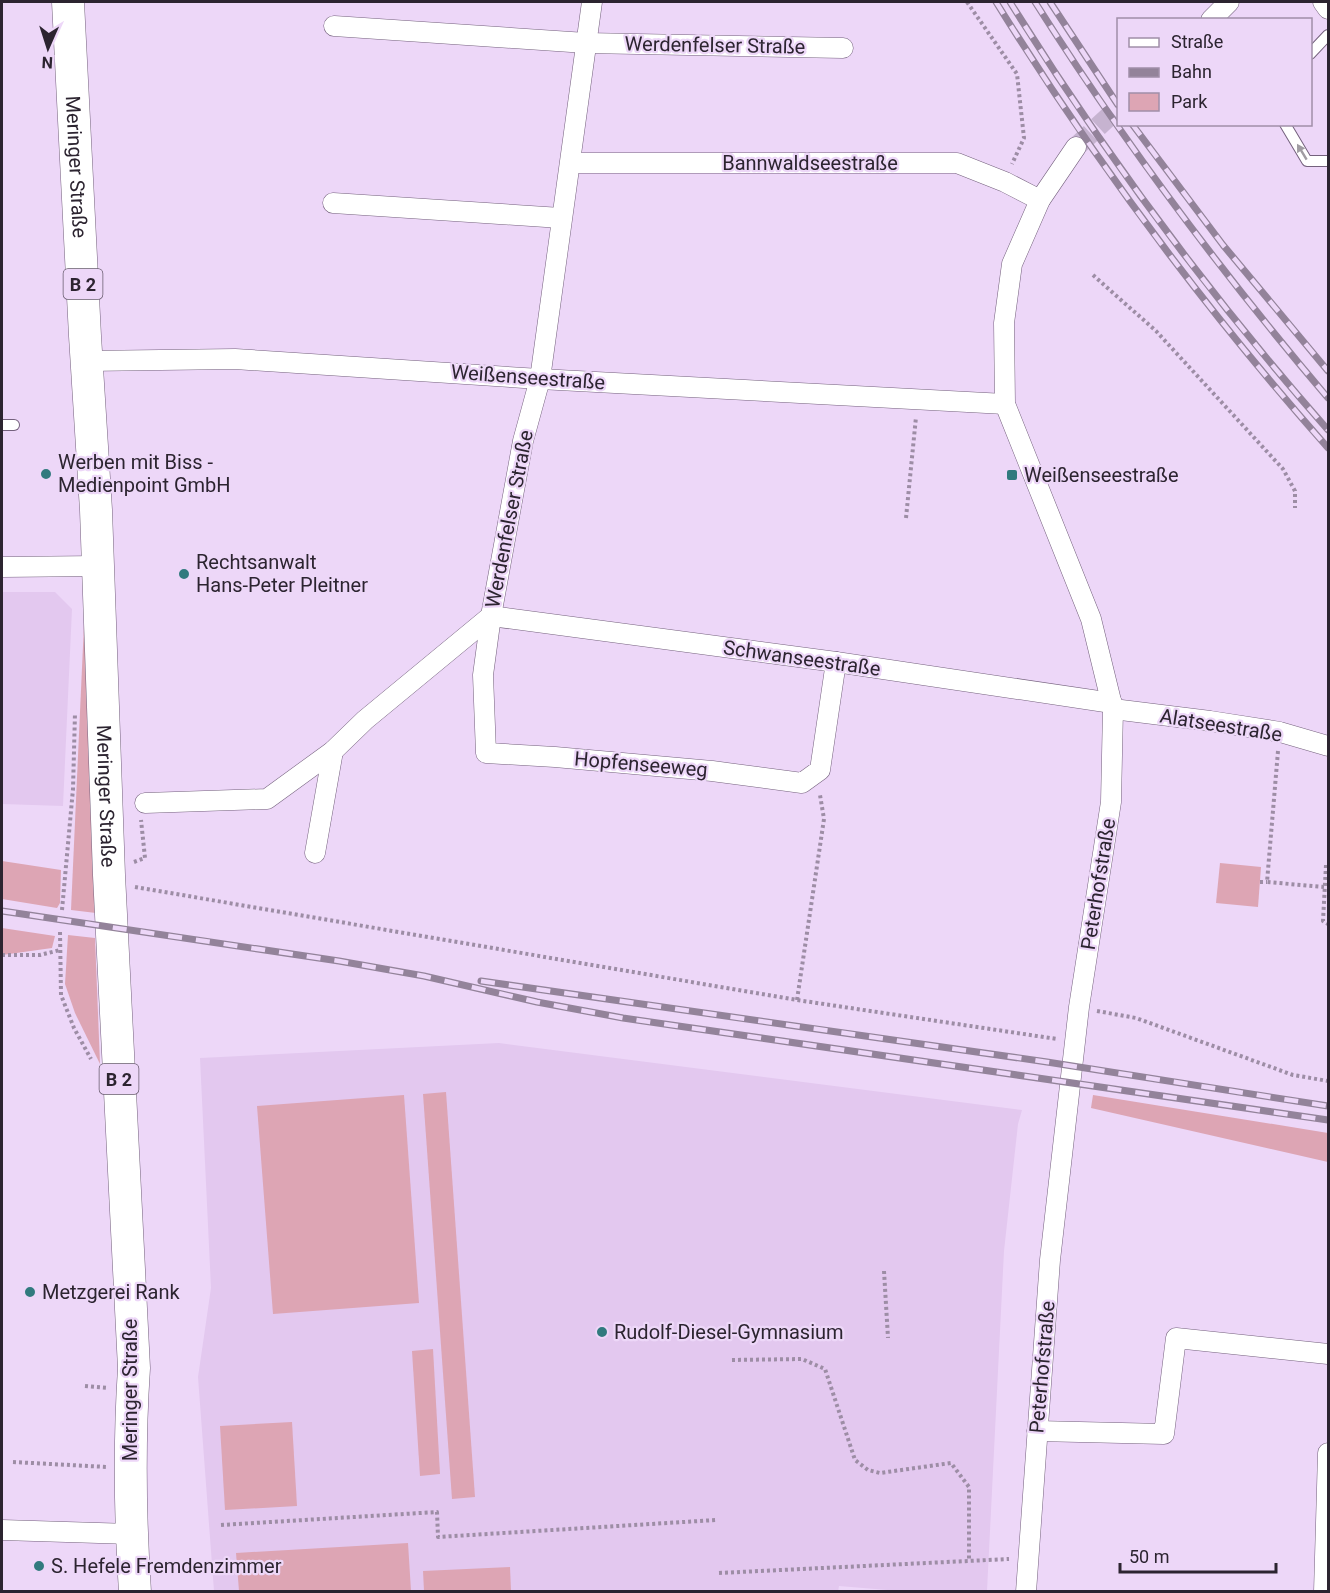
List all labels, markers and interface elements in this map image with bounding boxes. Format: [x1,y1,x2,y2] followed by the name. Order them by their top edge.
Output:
[18,18,78,78] north arrow
[1117,18,1312,126] legend
[624,31,806,59] street label: Werdenfelser Straße
[1171,31,1223,52] text: Straße
[41,53,53,72] text: N
[1171,61,1212,82] text: Bahn
[1171,91,1208,112] text: Park
[61,95,92,239] street label: Meringer Straße
[1296,144,1307,160] one-way arrow
[722,151,898,175] street label: Bannwaldseestraße
[64,269,103,299] road number: B 2
[450,360,606,394] street label: Weißenseestraße
[480,428,538,610] street label: Werdenfelser Straße
[58,450,231,497] place label: Werben mit Biss - Medienpoint GmbH
[1024,463,1179,487] place label: Weißenseestraße
[39,467,53,481] marker: Werben mit Biss - Medienpoint GmbH
[1005,468,1019,482] marker: Weißenseestraße
[196,550,368,597] place label: Rechtsanwalt Hans-Peter Pleitner
[177,567,191,581] marker: Rechtsanwalt Hans-Peter Pleitner
[722,635,882,681] street label: Schwanseestraße
[1158,703,1284,747] street label: Alatseestraße
[92,724,121,868] street label: Meringer Straße
[573,746,709,782] street label: Hopfenseeweg
[1076,816,1120,952] street label: Peterhofstraße
[100,1064,138,1094] road number: B 2
[42,1280,180,1304] place label: Metzgerei Rank
[23,1285,37,1299] marker: Metzgerei Rank
[1024,1300,1060,1434] street label: Peterhofstraße
[118,1319,142,1461] street label: Meringer Straße
[614,1320,844,1344] place label: Rudolf-Diesel-Gymnasium
[595,1325,609,1339] marker: Rudolf-Diesel-Gymnasium
[1120,1536,1276,1574] scale bar
[1129,1546,1169,1567] text: 50 m
[51,1554,282,1578] place label: S. Hefele Fremdenzimmer
[32,1559,46,1573] marker: S. Hefele Fremdenzimmer

